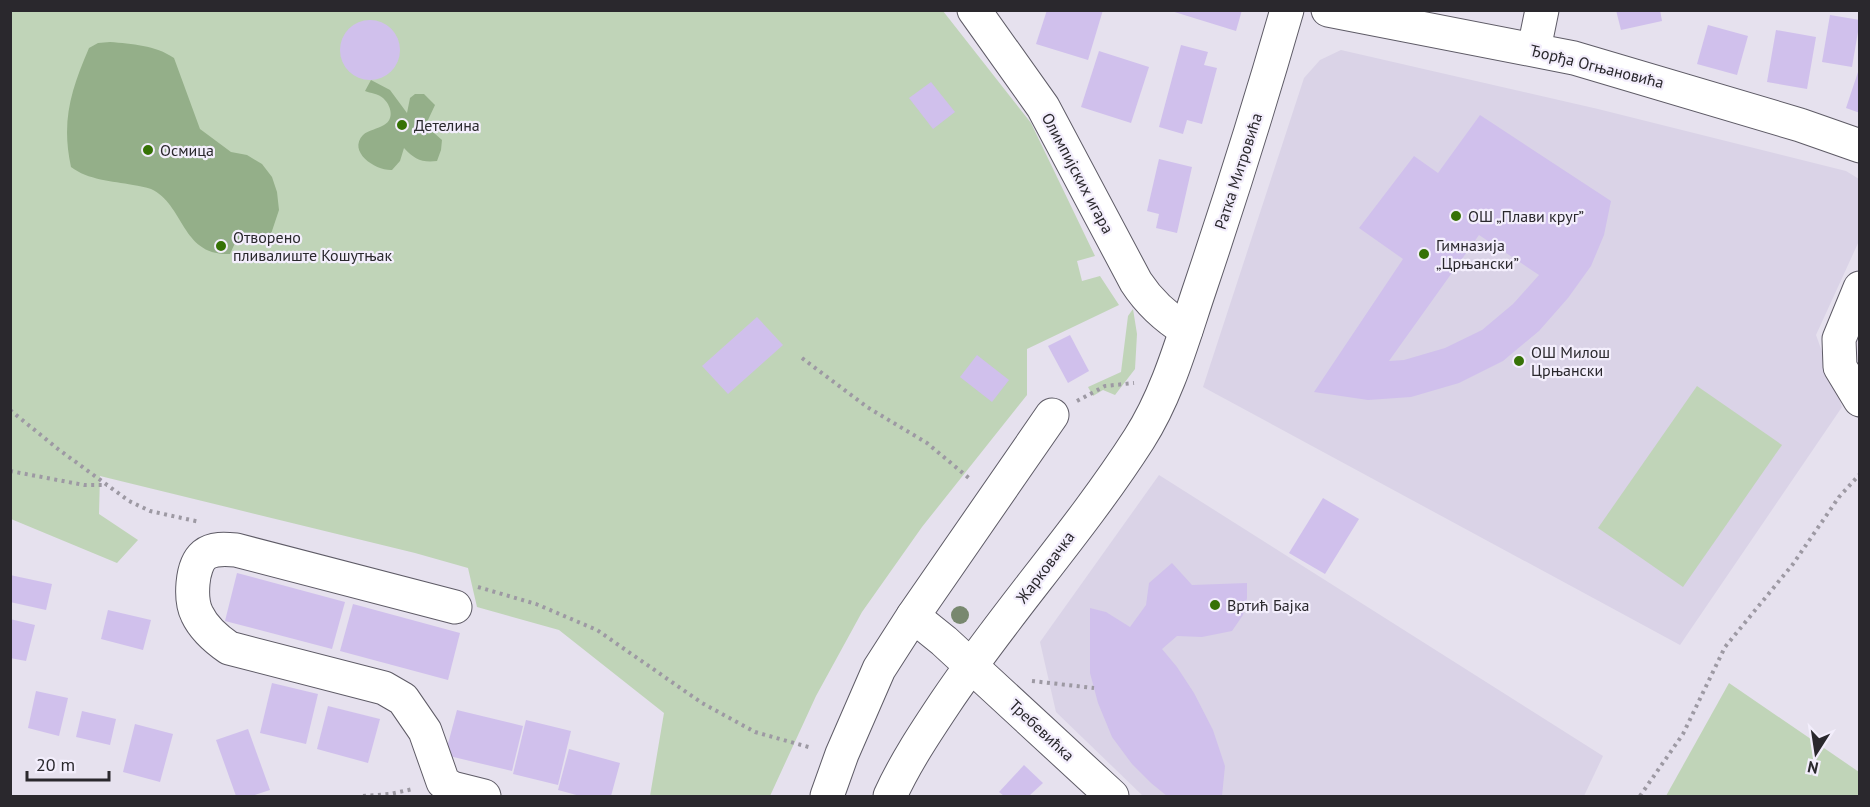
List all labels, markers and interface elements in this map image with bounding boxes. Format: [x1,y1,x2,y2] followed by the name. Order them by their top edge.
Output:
[1528,40,1666,92] street label: Ђорђа Огњановића
[1038,109,1118,237] street label: Олимпијских игара
[1210,110,1266,232] street label: Ратка Митровића
[414,115,480,135] place label: Детелина
[395,118,409,132] marker: Детелина
[160,140,214,160] place label: Осмица
[141,143,155,157] marker: Осмица
[1468,206,1584,226] place label: ОШ „Плави круг”
[1449,209,1463,223] marker: ОШ „Плави круг”
[233,227,392,265] place label: Отворено пливалиште Кошутњак
[1436,235,1519,273] place label: Гимназија „Црњански”
[214,239,228,253] marker: Отворено пливалиште Кошутњак
[1417,247,1431,261] marker: Гимназија „Црњански”
[1531,342,1610,380] place label: ОШ Милош Црњански
[1512,354,1526,368] marker: ОШ Милош Црњански
[1011,527,1079,608] street label: Жарковачка
[1227,595,1309,615] place label: Вртић Бајка
[1208,598,1222,612] marker: Вртић Бајка
[1005,695,1079,765] street label: Требевићка
[1786,723,1846,783] north arrow
[27,744,110,782] scale bar
[36,753,75,776] text: 20 m
[1806,757,1820,779] text: N

